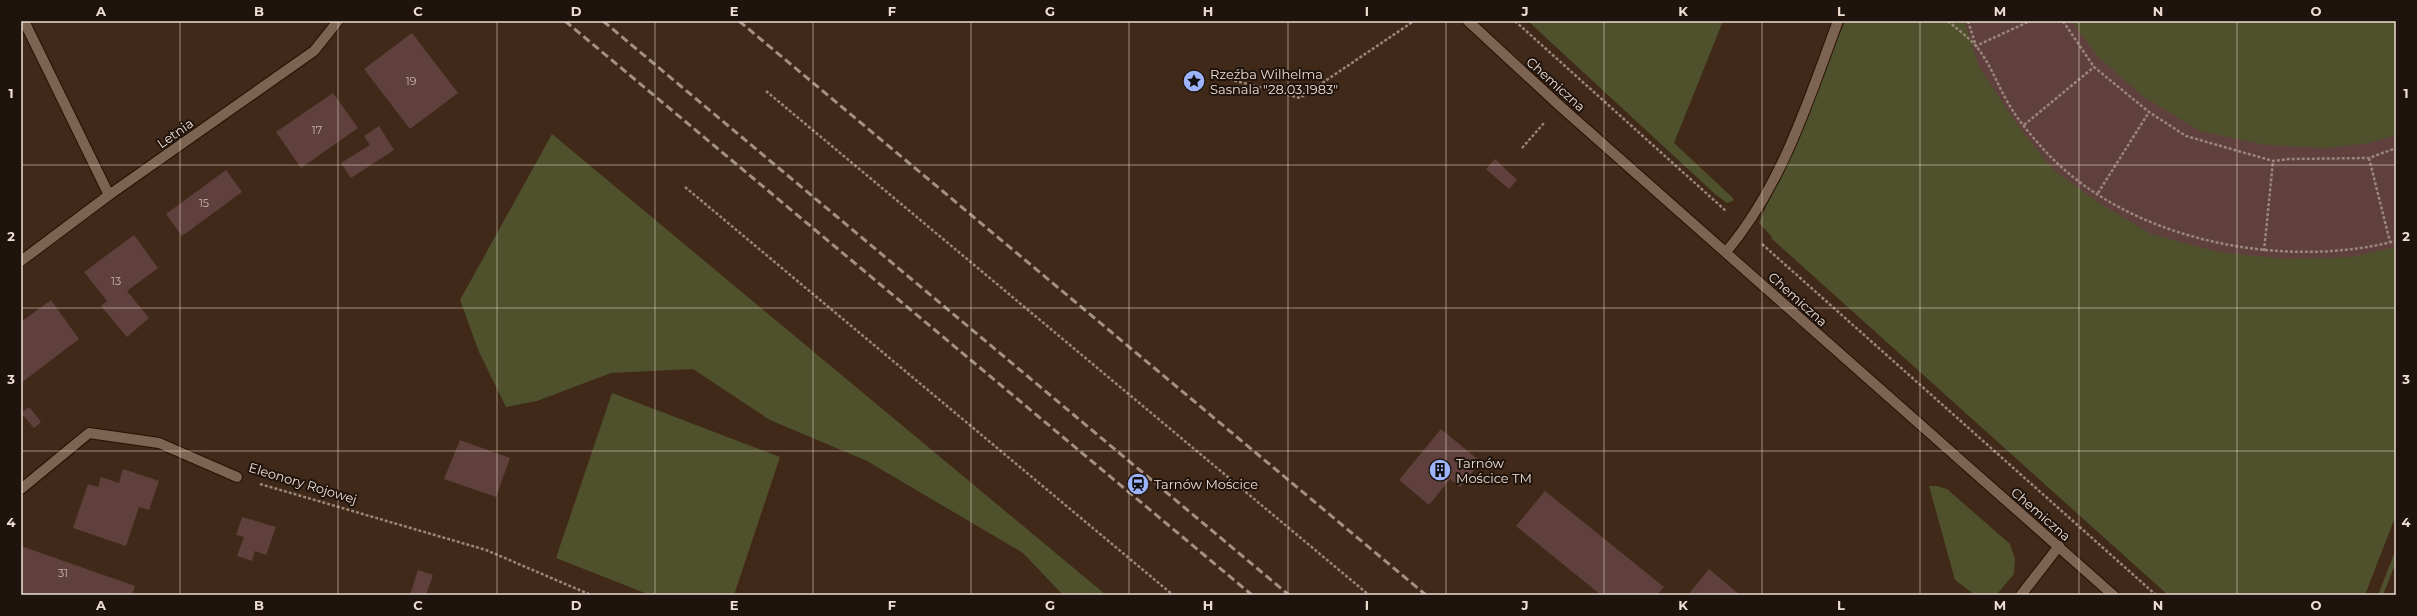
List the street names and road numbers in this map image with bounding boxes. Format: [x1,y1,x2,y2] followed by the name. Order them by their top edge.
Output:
[1523,53,1589,115] street label: Chemiczna
[154,115,196,151] street label: Letnia
[1765,268,1831,330] street label: Chemiczna
[247,459,359,507] street label: Eleonory Rojowej
[2008,484,2074,544] street label: Chemiczna

